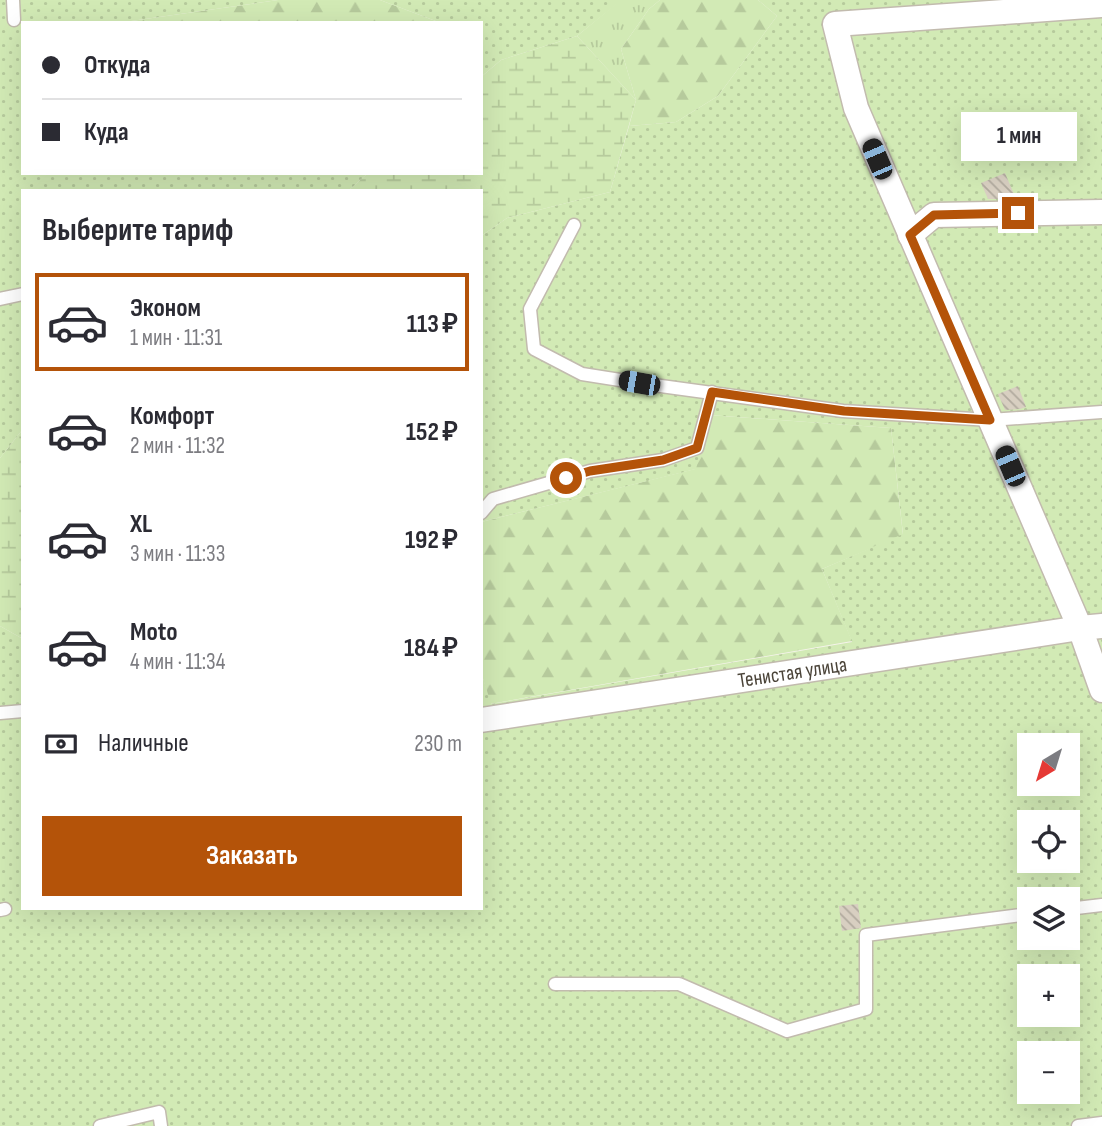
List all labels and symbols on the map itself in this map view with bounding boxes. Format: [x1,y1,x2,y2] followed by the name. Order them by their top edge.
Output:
[960,111,1076,160] callout: 1 мин
[860,136,895,182] car
[1002,197,1034,229] route end
[617,369,662,397] car
[993,443,1028,489] car
[550,462,582,494] route start
[736,651,849,693] street label: Тенистая улица
[1017,733,1080,796] north arrow

